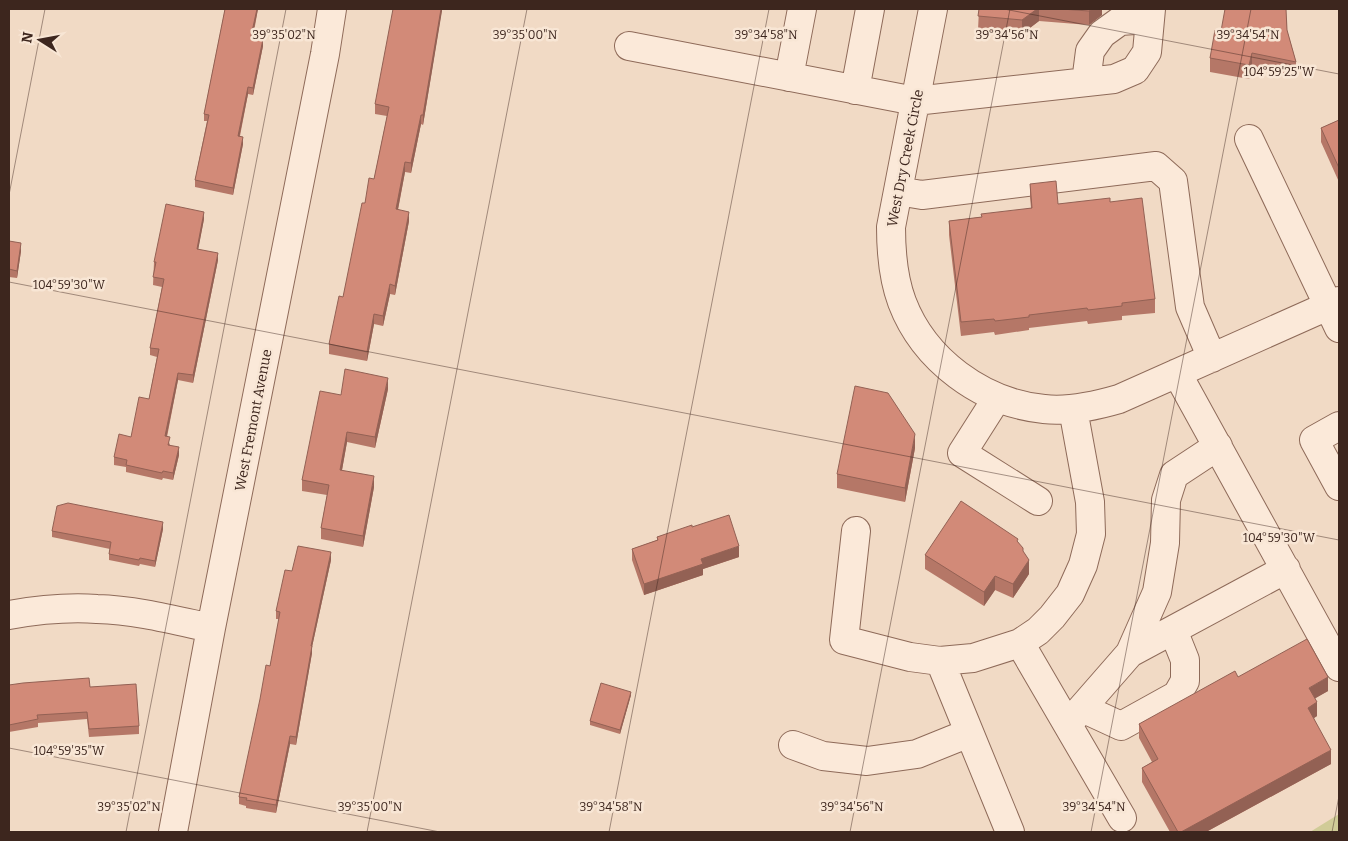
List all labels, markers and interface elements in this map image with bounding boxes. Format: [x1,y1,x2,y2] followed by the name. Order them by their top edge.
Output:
[15,15,65,65] north arrow
[252,28,316,42] text: 39°35'02"N
[493,28,558,42] text: 39°35'00"N
[734,28,798,42] text: 39°34'58"N
[975,28,1039,42] text: 39°34'56"N
[1216,28,1280,42] text: 39°34'54"N
[18,31,37,45] text: N
[1244,65,1315,79] text: 104°59'25"W
[884,88,927,228] street label: West Dry Creek Circle
[33,278,106,292] text: 104°59'30"W
[231,348,276,492] street label: West Fremont Avenue
[1243,531,1316,545] text: 104°59'30"W
[34,744,105,758] text: 104°59'35"W
[97,800,161,814] text: 39°35'02"N
[338,800,403,814] text: 39°35'00"N
[579,800,643,814] text: 39°34'58"N
[820,800,884,814] text: 39°34'56"N
[1062,800,1126,814] text: 39°34'54"N

